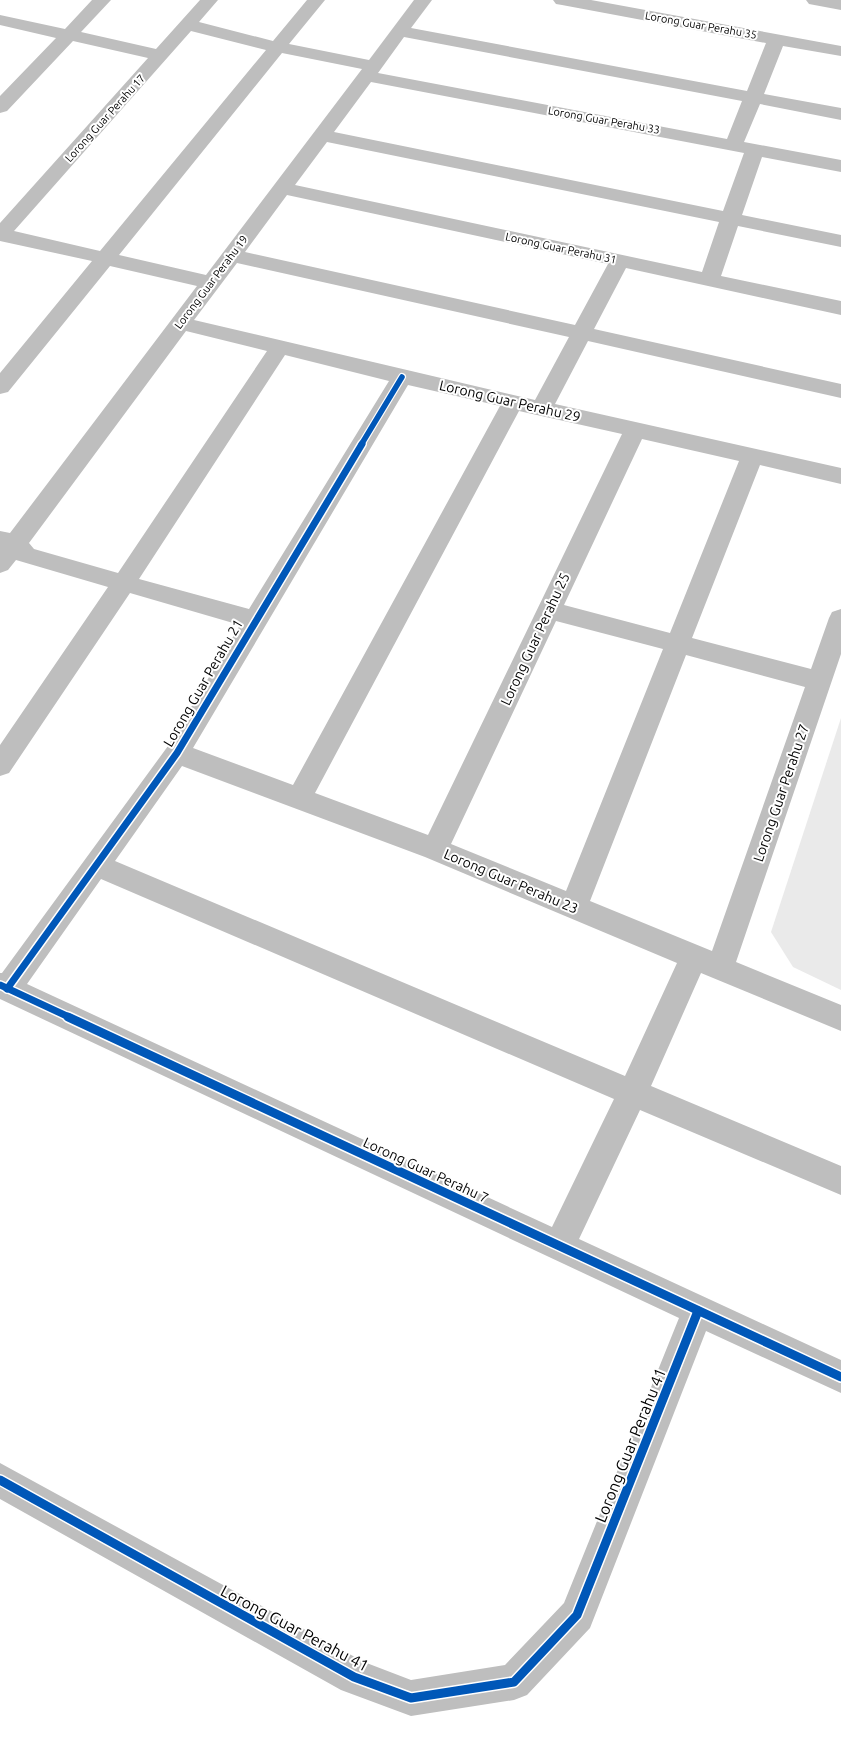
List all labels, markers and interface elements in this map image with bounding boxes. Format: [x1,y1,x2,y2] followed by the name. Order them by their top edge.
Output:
[644,9,758,41] street label: Lorong Guar Perahu 35
[63,72,147,164] street label: Lorong Guar Perahu 17
[547,104,661,136] street label: Lorong Guar Perahu 33
[504,230,618,266] street label: Lorong Guar Perahu 31
[172,233,250,331] street label: Lorong Guar Perahu 19
[438,377,582,425] street label: Lorong Guar Perahu 29
[497,570,573,708] street label: Lorong Guar Perahu 25
[160,617,246,749] street label: Lorong Guar Perahu 21
[750,722,812,864] street label: Lorong Guar Perahu 27
[441,845,581,917] street label: Lorong Guar Perahu 23
[361,1134,491,1206] street label: Lorong Guar Perahu 7
[591,1365,669,1525] street label: Lorong Guar Perahu 41
[218,1581,372,1675] street label: Lorong Guar Perahu 41

